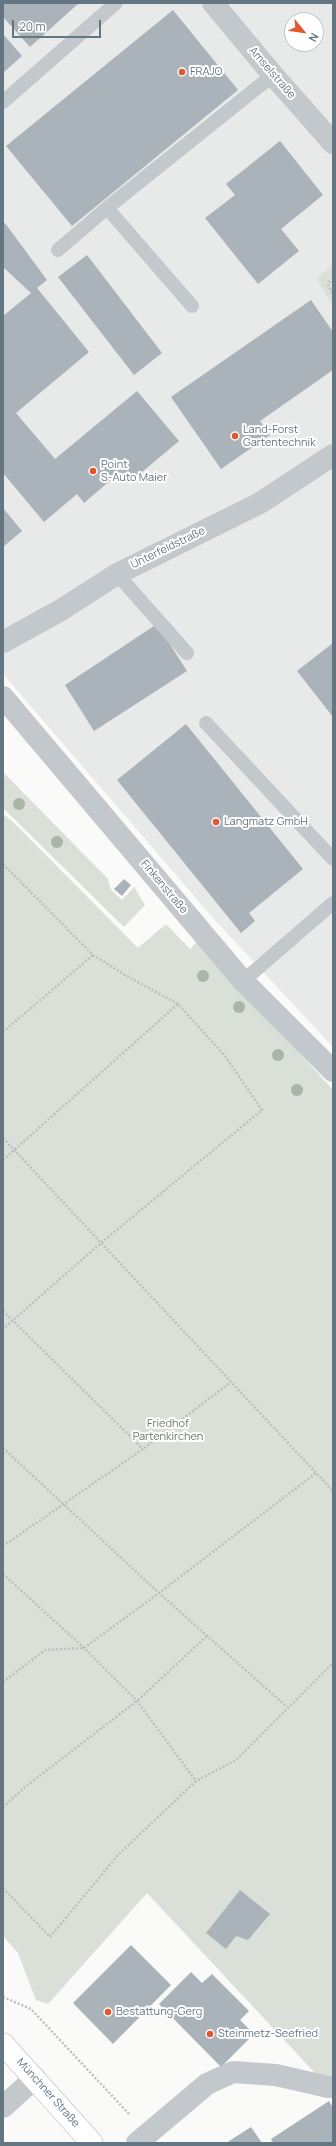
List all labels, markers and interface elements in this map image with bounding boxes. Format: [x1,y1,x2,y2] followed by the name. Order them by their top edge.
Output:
[14,12,103,38] scale bar
[284,12,324,52] north arrow
[19,18,46,35] text: 20 m
[306,30,323,45] text: N
[246,44,298,102] street label: Amselstraße
[190,65,222,79] place label: FRAJO
[177,67,187,77] marker: FRAJO
[243,423,316,449] place label: Land-Forst Gartentechnik
[230,431,240,441] marker: Land-Forst Gartentechnik
[101,458,167,484] place label: Point S-Auto Maier
[88,466,98,476] marker: Point S-Auto Maier
[129,524,207,572] street label: Unterfeldstraße
[224,815,308,829] place label: Langmatz GmbH
[211,817,221,827] marker: Langmatz GmbH
[138,858,190,916] street label: Finkenstraße
[133,1417,203,1443] park label: Friedhof Partenkirchen
[116,2005,202,2019] place label: Bestattung-Gerg
[103,2007,113,2017] marker: Bestattung-Gerg
[218,2027,318,2041] place label: Steinmetz-Seefried
[205,2029,215,2039] marker: Steinmetz-Seefried
[14,2056,82,2130] street label: Münchner Straße

